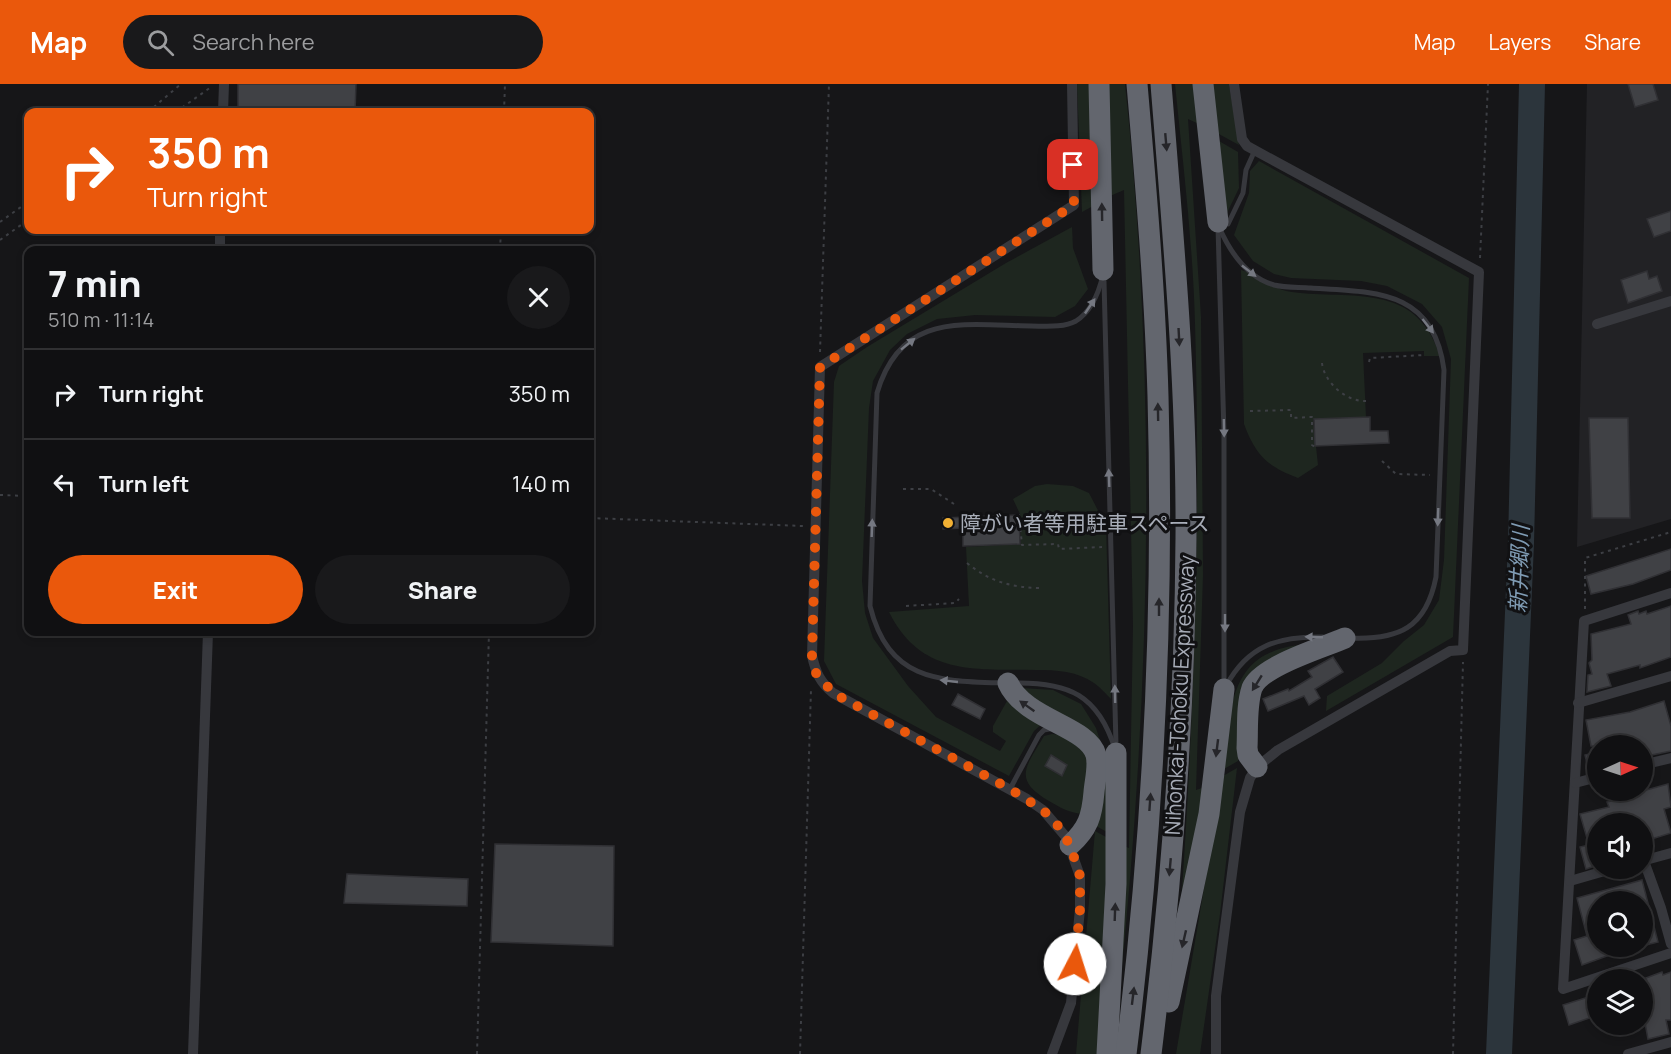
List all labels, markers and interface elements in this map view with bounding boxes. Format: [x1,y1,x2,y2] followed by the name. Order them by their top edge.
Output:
[123,15,543,69] search box
[30,23,87,61] text: Map
[144,26,177,59] icon: search
[192,27,315,57] text: Search here
[1414,28,1455,56] text: Map
[1488,28,1551,56] text: Layers
[1584,28,1641,56] text: Share
[147,123,270,181] text: 350 m
[48,132,126,210] icon: right
[1161,133,1171,152] one-way arrow
[1047,139,1098,190] pin
[1056,148,1089,181] icon: arrive
[147,178,268,215] text: Turn right
[1097,202,1107,221] one-way arrow
[48,259,141,308] text: 7 min
[1241,264,1257,277] one-way arrow
[507,266,570,329] button: close
[1084,298,1096,314] one-way arrow
[48,306,154,333] text: 510 m · 11:14
[1421,318,1434,334] one-way arrow
[1175,327,1184,346] one-way arrow
[900,337,916,350] one-way arrow
[48,378,81,411] icon: right
[99,379,204,409] text: Turn right
[509,379,570,409] text: 350 m
[1153,402,1163,421] one-way arrow
[1219,418,1229,437] one-way arrow
[48,468,81,501] icon: left
[99,469,189,499] text: Turn left
[512,469,570,499] text: 140 m
[1104,469,1114,488] one-way arrow
[1433,508,1442,527] one-way arrow
[960,509,1209,537] place label: 障がい者等用駐車スペース
[941,516,955,530] marker: 障がい者等用駐車スペース
[867,519,877,538] one-way arrow
[1502,523,1536,614] water label: 新井郷川
[1158,554,1200,836] street label: Nihonkai-Tohoku Expressway
[48,555,303,624] button: Exit
[315,555,570,624] button: Share
[1154,597,1164,616] one-way arrow
[1220,613,1230,632] one-way arrow
[1305,632,1324,642] one-way arrow
[1251,675,1262,691] one-way arrow
[940,676,959,686] one-way arrow
[1110,685,1119,704] one-way arrow
[1020,700,1036,712] one-way arrow
[1587,735,1653,801] north arrow
[1587,735,1653,1035] map controls
[1212,738,1222,757] one-way arrow
[1145,792,1155,811] one-way arrow
[1587,813,1653,879] button: sound
[1165,858,1175,877] one-way arrow
[1587,891,1653,957] button: search
[1110,902,1119,921] one-way arrow
[1178,930,1188,949] one-way arrow
[1043,932,1107,996] position arrow
[1587,969,1653,1035] button: layers
[1129,986,1138,1005] one-way arrow

